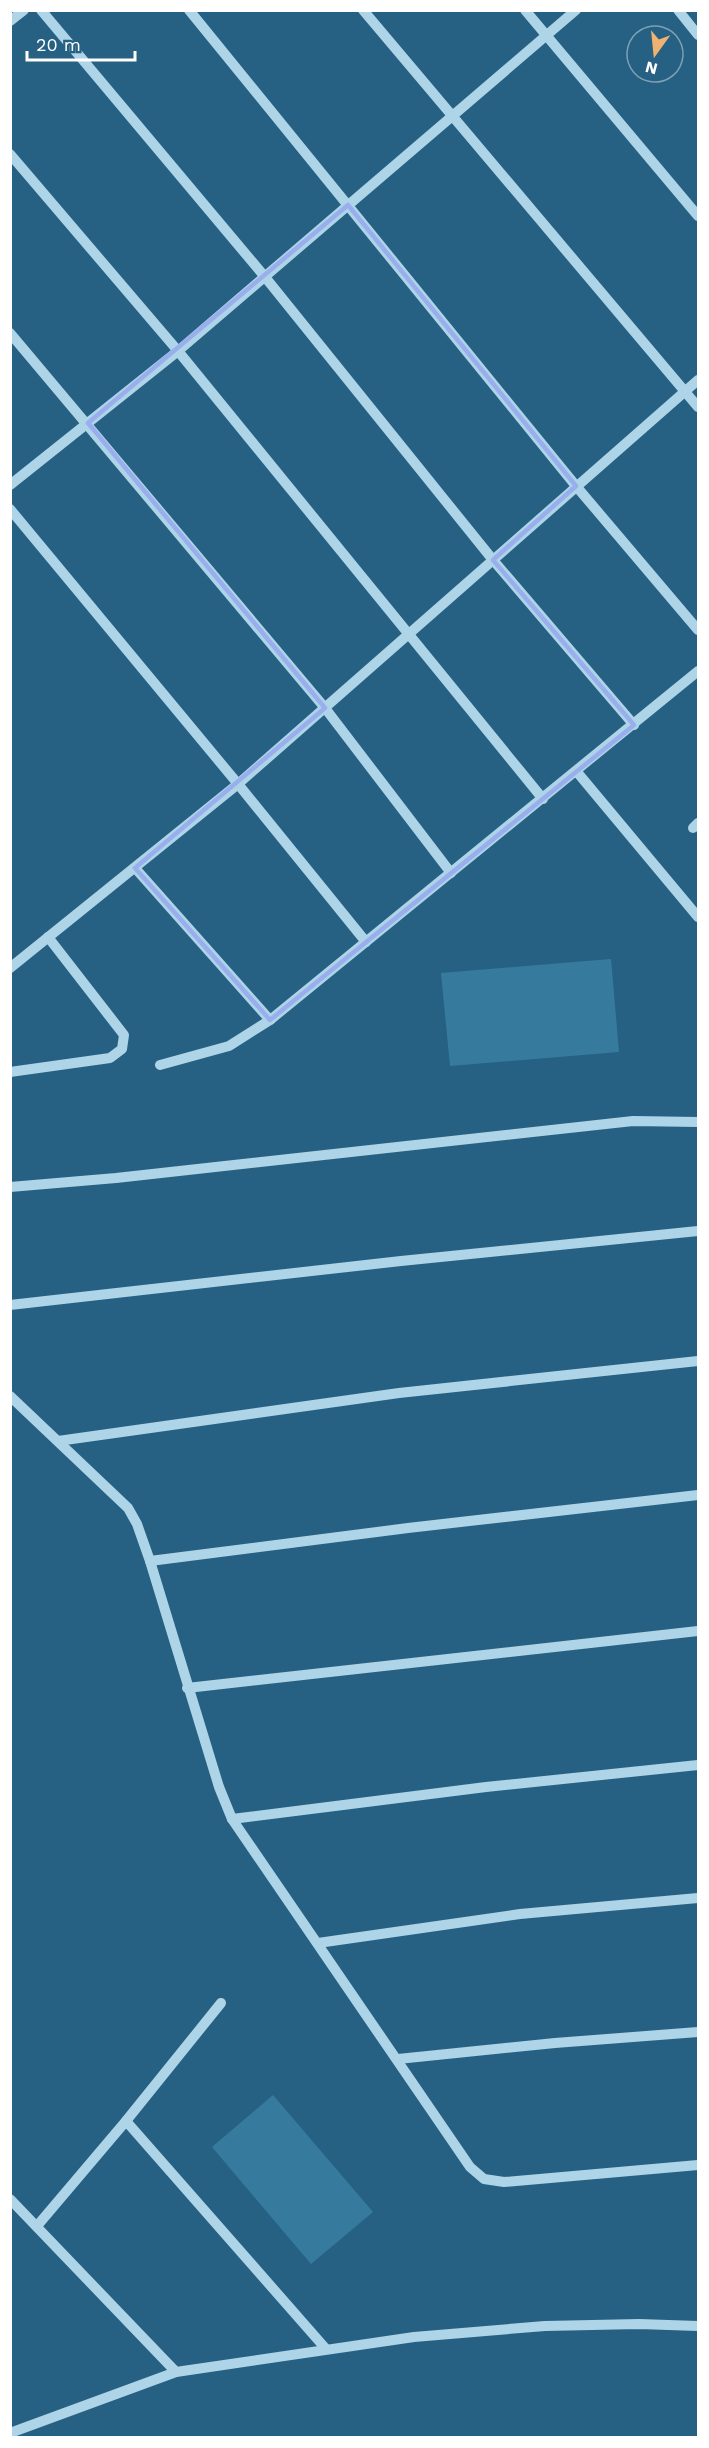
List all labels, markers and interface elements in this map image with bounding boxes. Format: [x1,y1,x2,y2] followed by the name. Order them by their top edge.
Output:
[27,24,135,62] scale bar
[625,24,685,84] north arrow
[36,34,81,55] text: 20 m
[643,57,659,79] text: N

